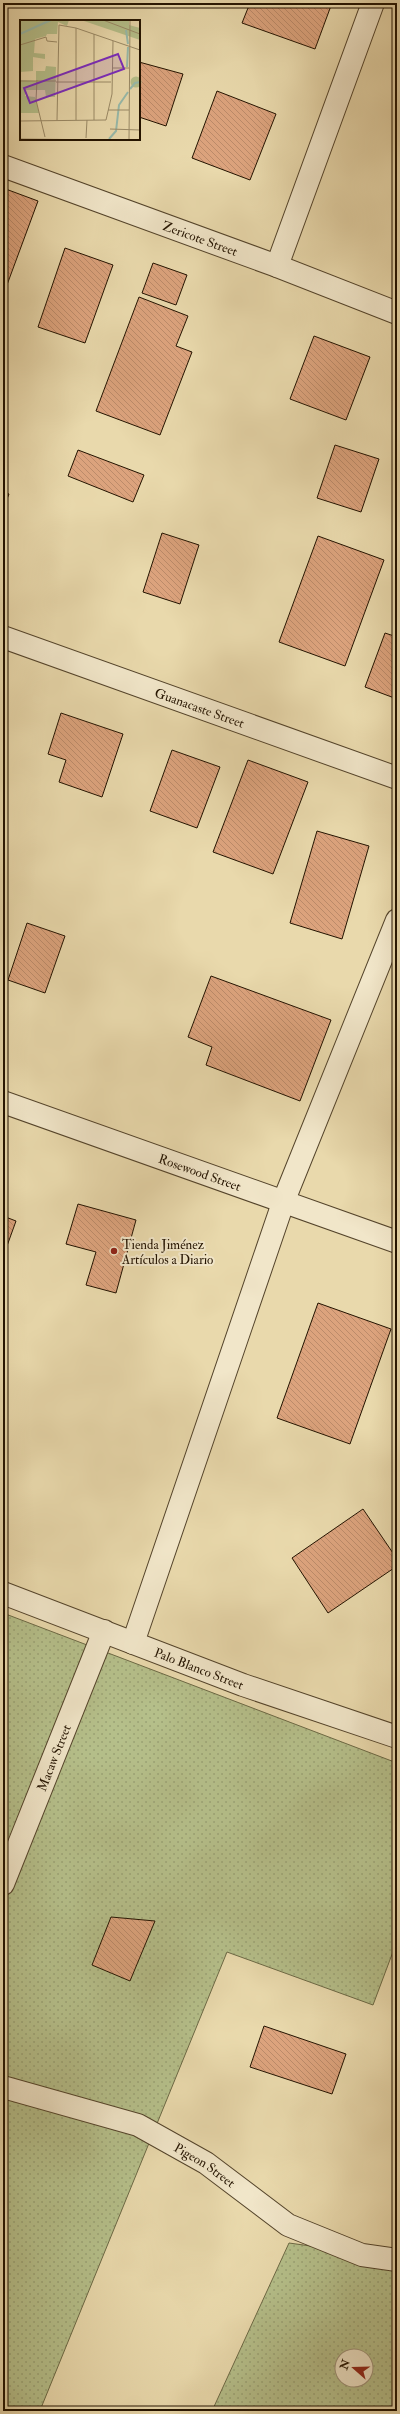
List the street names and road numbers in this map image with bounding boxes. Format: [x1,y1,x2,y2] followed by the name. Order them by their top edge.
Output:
[160,218,240,260] street label: Zericote Street
[153,685,246,732] street label: Guanacaste Street
[156,1151,243,1195] street label: Rosewood Street
[152,1645,246,1693] street label: Palo Blanco Street
[34,1722,75,1794] street label: Macaw Street
[171,2140,238,2191] street label: Pigeon Street

